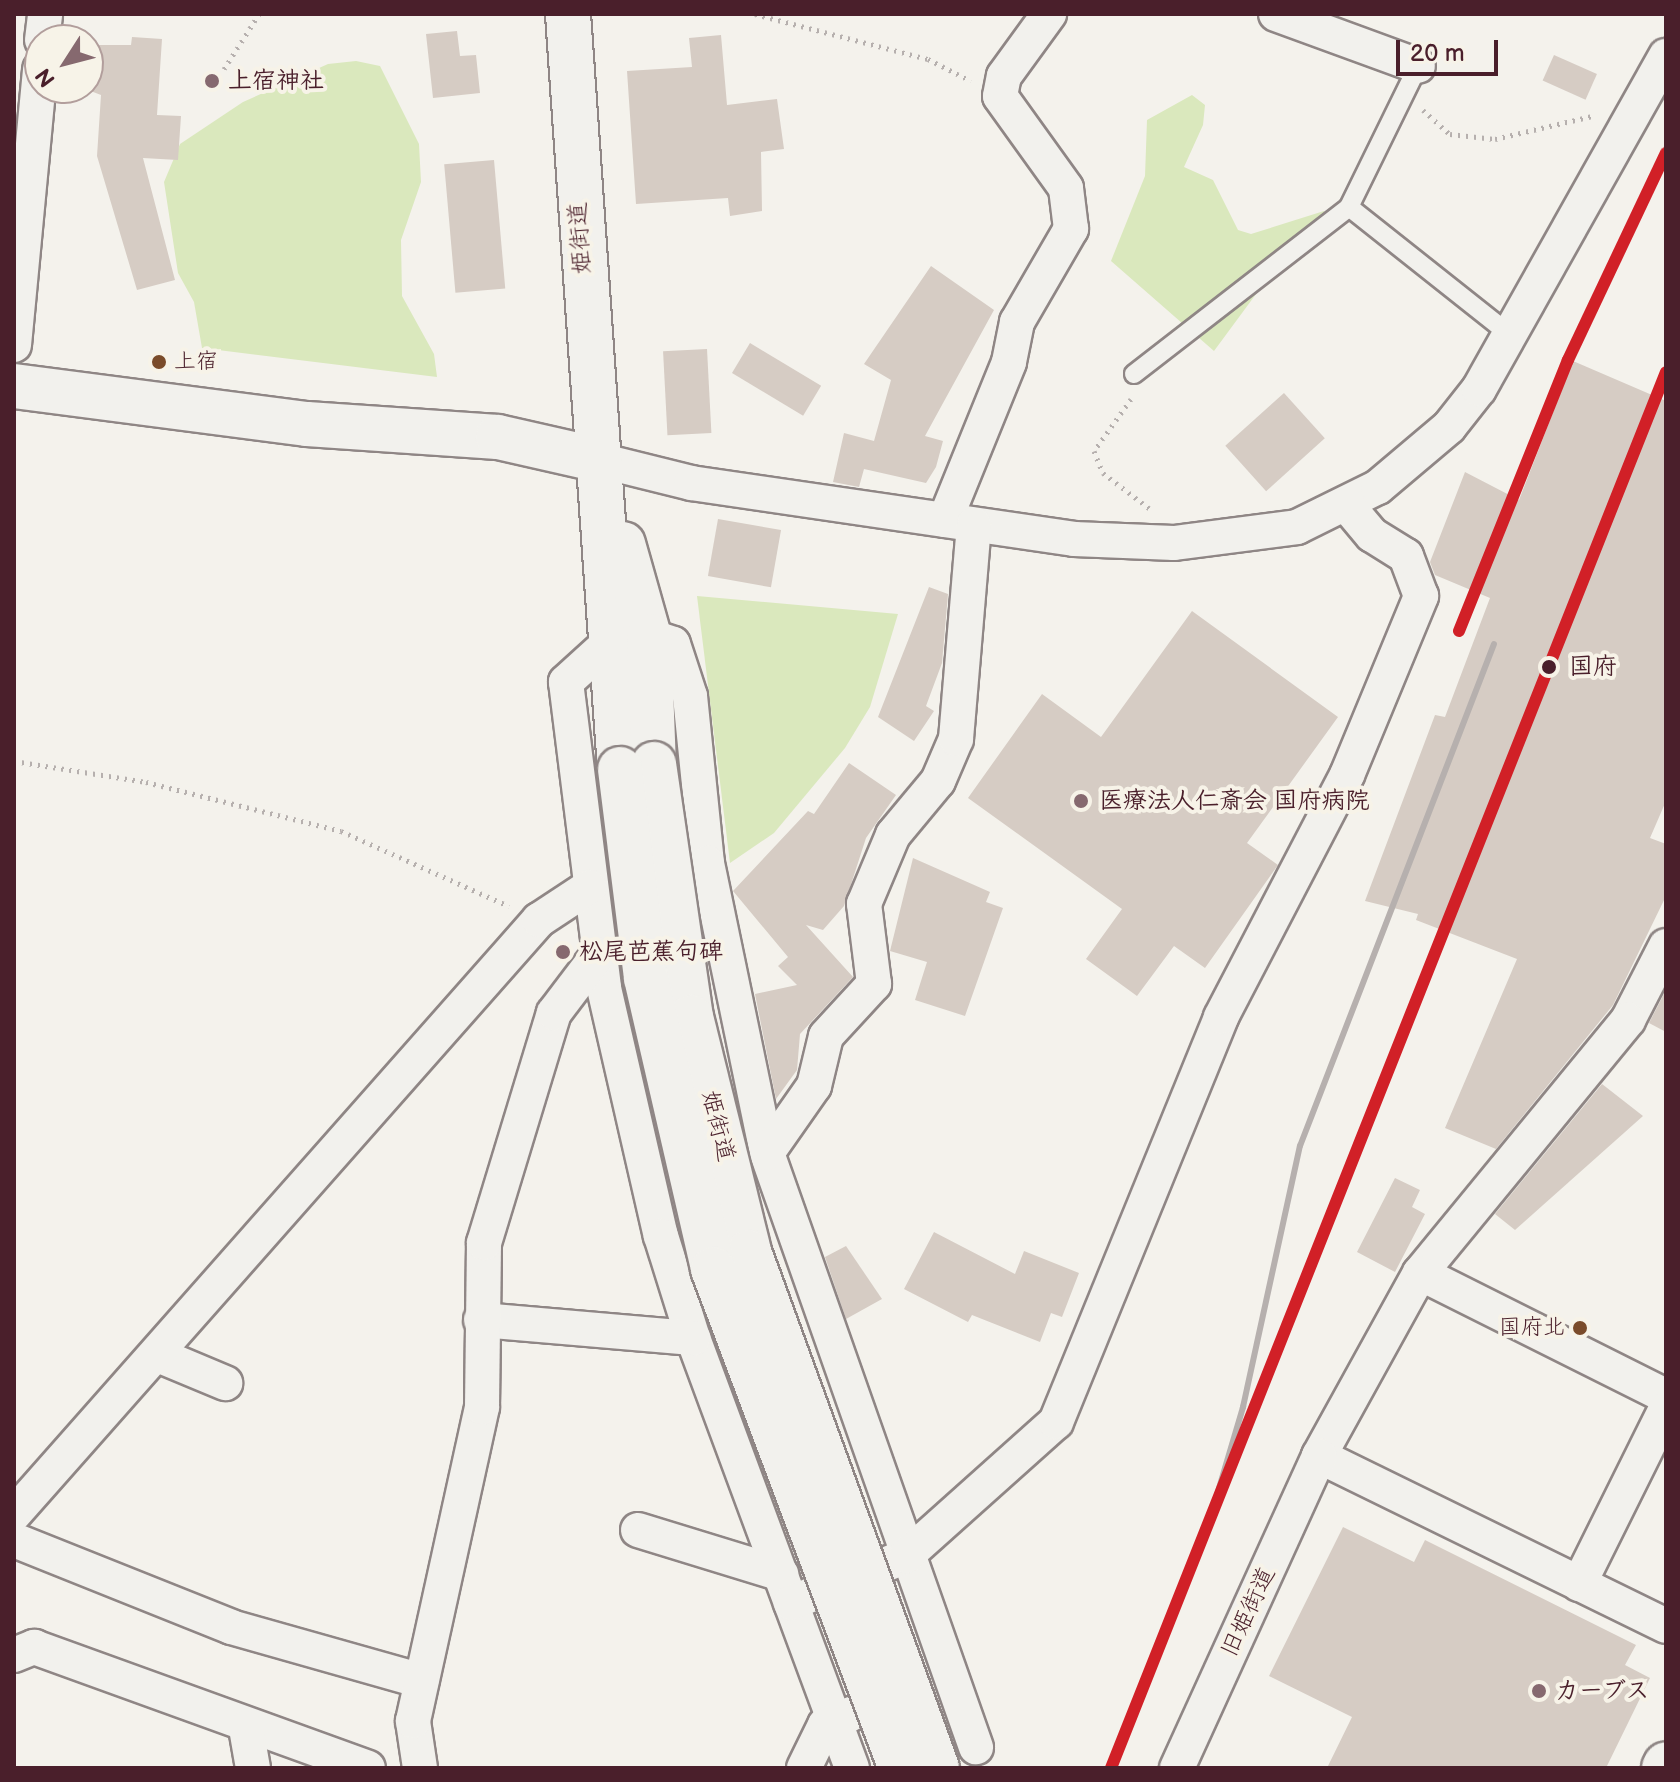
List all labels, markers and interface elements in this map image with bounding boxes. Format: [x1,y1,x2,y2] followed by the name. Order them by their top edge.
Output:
[24,24,104,104] north arrow
[1400,24,1502,74] scale bar
[1410,39,1465,68] text: 20 m
[30,63,62,92] text: N
[228,67,324,95] place label: 上宿神社
[203,72,221,90] marker: 上宿神社
[563,201,597,275] street label: 姫街道
[174,349,218,375] place label: 上宿
[151,354,167,370] marker: 上宿
[1569,653,1617,681] place label: 国府
[1536,654,1562,680] marker: 国府
[1099,787,1369,815] place label: 医療法人仁斎会 国府病院
[1070,790,1092,812] marker: 医療法人仁斎会 国府病院
[579,938,723,966] place label: 松尾芭蕉句碑
[554,943,572,961] marker: 松尾芭蕉句碑
[695,1088,741,1164] street label: 姫街道
[1499,1315,1565,1341] place label: 国府北
[1572,1320,1588,1336] marker: 国府北
[1215,1562,1281,1662] street label: 旧姫街道
[1555,1677,1651,1705] place label: カーブス
[1530,1682,1548,1700] marker: カーブス

